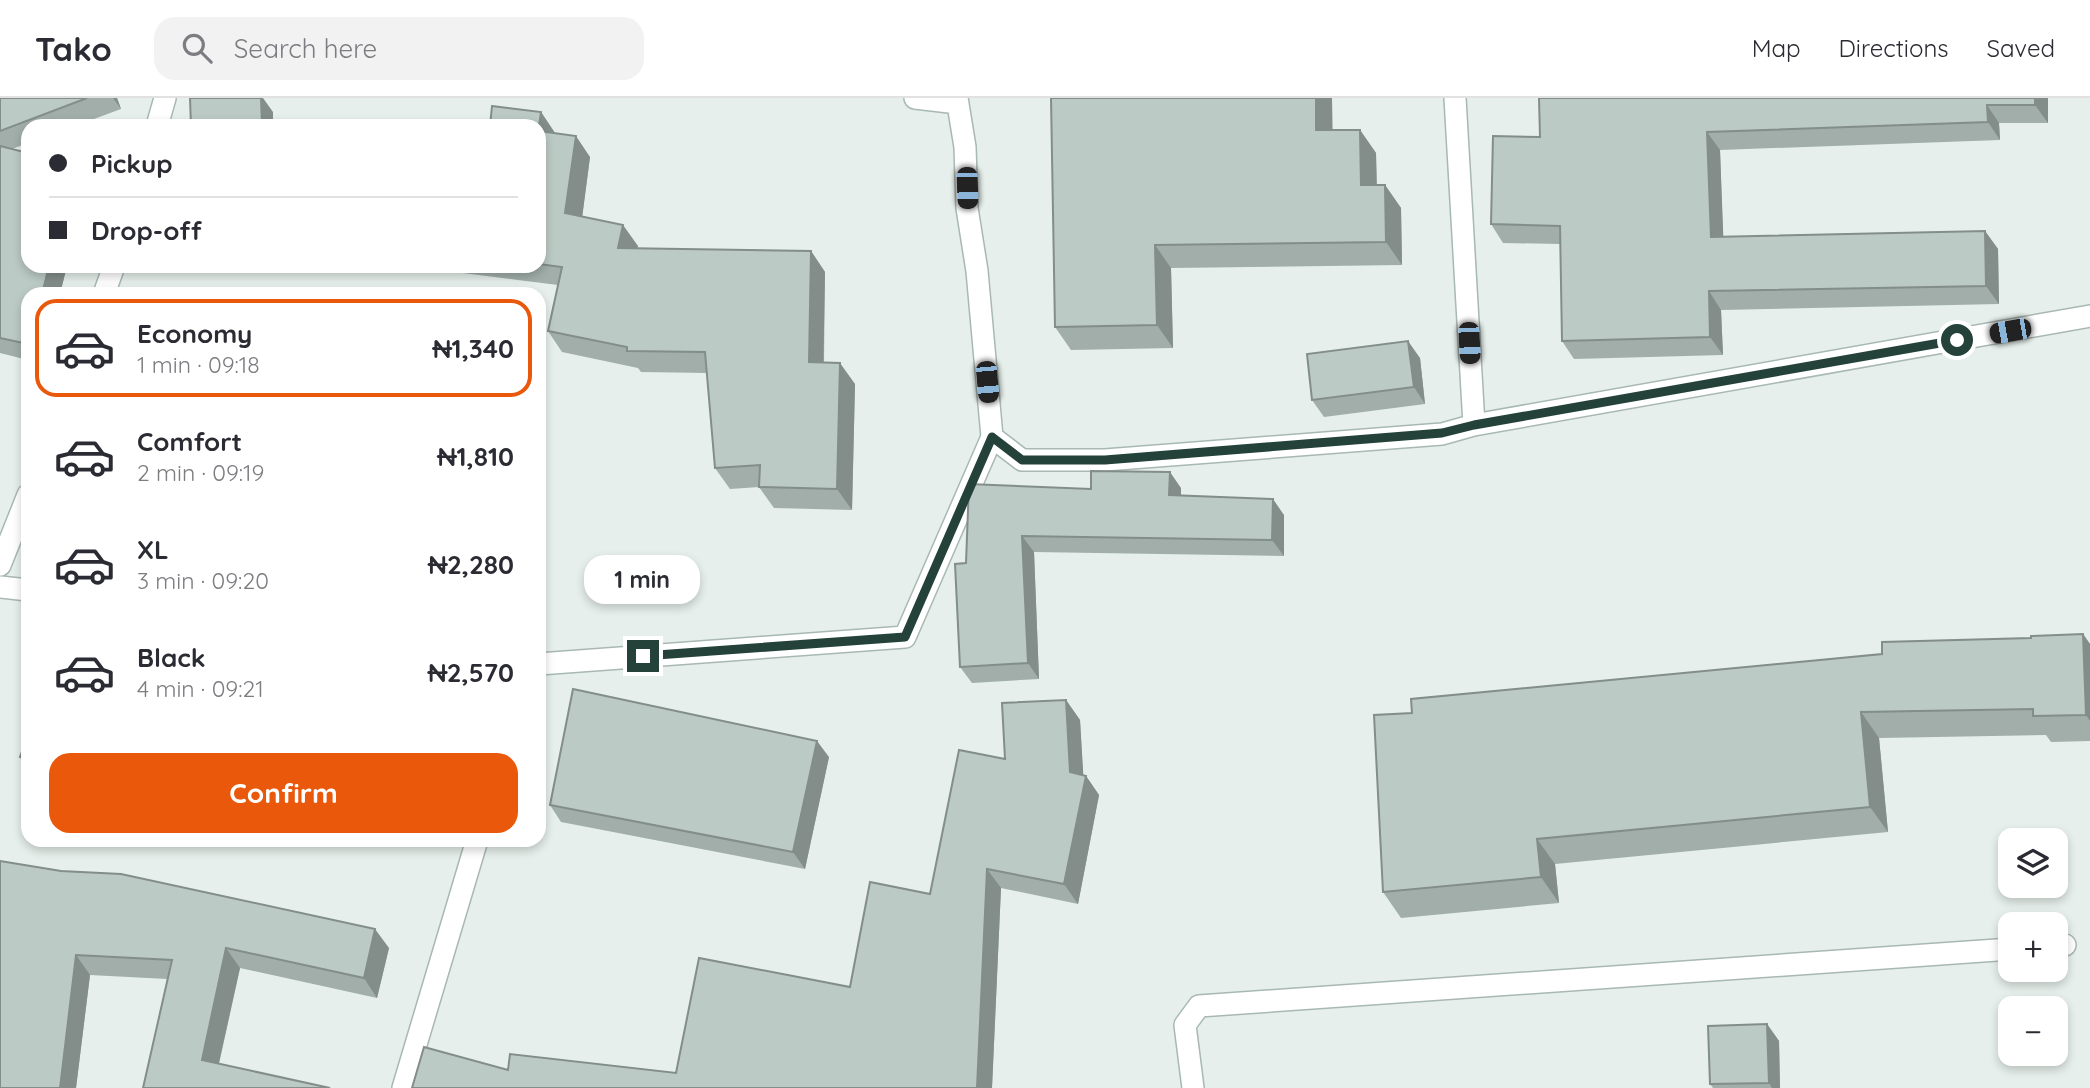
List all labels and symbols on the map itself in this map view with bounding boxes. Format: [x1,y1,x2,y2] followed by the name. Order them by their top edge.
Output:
[956,167,979,209] car
[1988,317,2033,345] car
[1458,321,1481,365] car
[1941,324,1973,356] route start
[975,360,1000,404] car
[585,554,701,603] callout: 1 min
[627,640,659,672] route end

